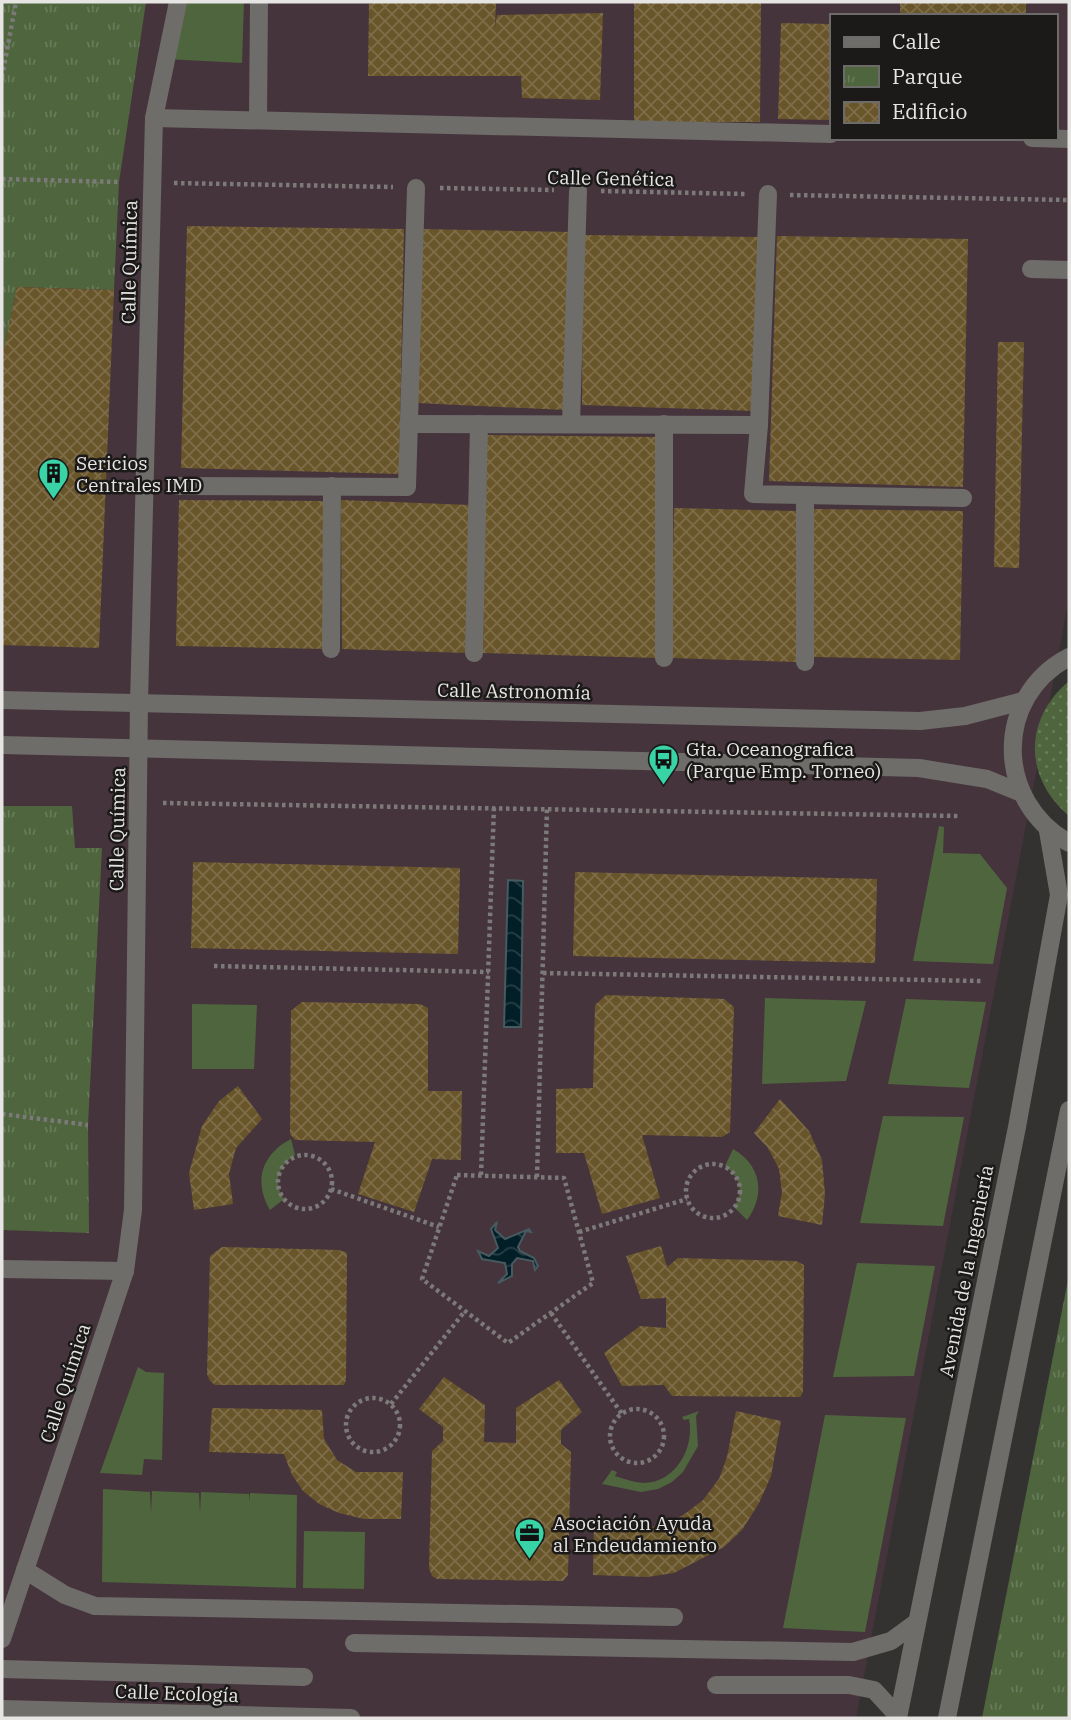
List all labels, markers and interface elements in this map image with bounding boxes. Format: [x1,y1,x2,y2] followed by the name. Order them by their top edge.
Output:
[830,14,1057,140] legend
[892,27,941,55] text: Calle
[892,62,962,90] text: Parque
[892,97,967,125] text: Edificio
[547,165,675,191] street label: Calle Genética
[116,200,142,324] street label: Calle Química
[76,451,202,497] place label: Sericios Centrales IMD
[36,457,70,501] building icon: Sericios Centrales IMD
[437,678,591,704] street label: Calle Astronomía
[686,737,881,783] place label: Gta. Oceanografica (Parque Emp. Torneo)
[646,743,680,787] bus stop icon: Gta. Oceanografica (Parque Emp. Torneo)
[104,767,130,891] street label: Calle Química
[934,1163,998,1379] street label: Avenida de la Ingeniería
[34,1320,96,1446] street label: Calle Química
[553,1511,717,1557] place label: Asociación Ayuda al Endeudamiento
[513,1517,547,1561] office icon: Asociación Ayuda al Endeudamiento
[115,1679,239,1707] street label: Calle Ecología

